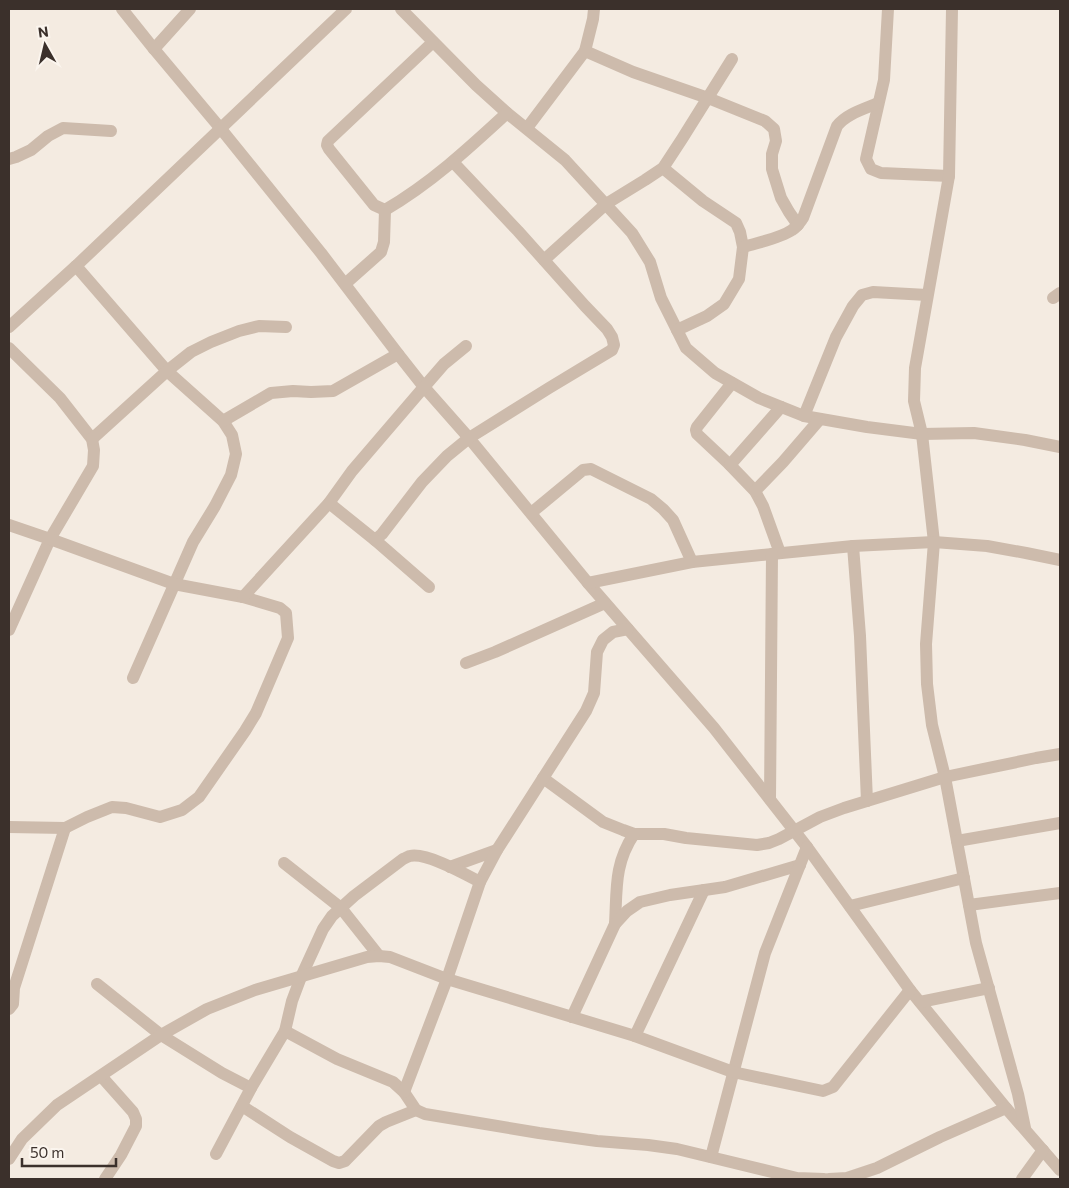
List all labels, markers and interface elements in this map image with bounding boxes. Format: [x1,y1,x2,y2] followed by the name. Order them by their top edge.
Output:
[20,20,70,70] north arrow
[37,22,50,41] text: N
[22,1136,116,1168] scale bar
[30,1143,64,1161] text: 50 m

